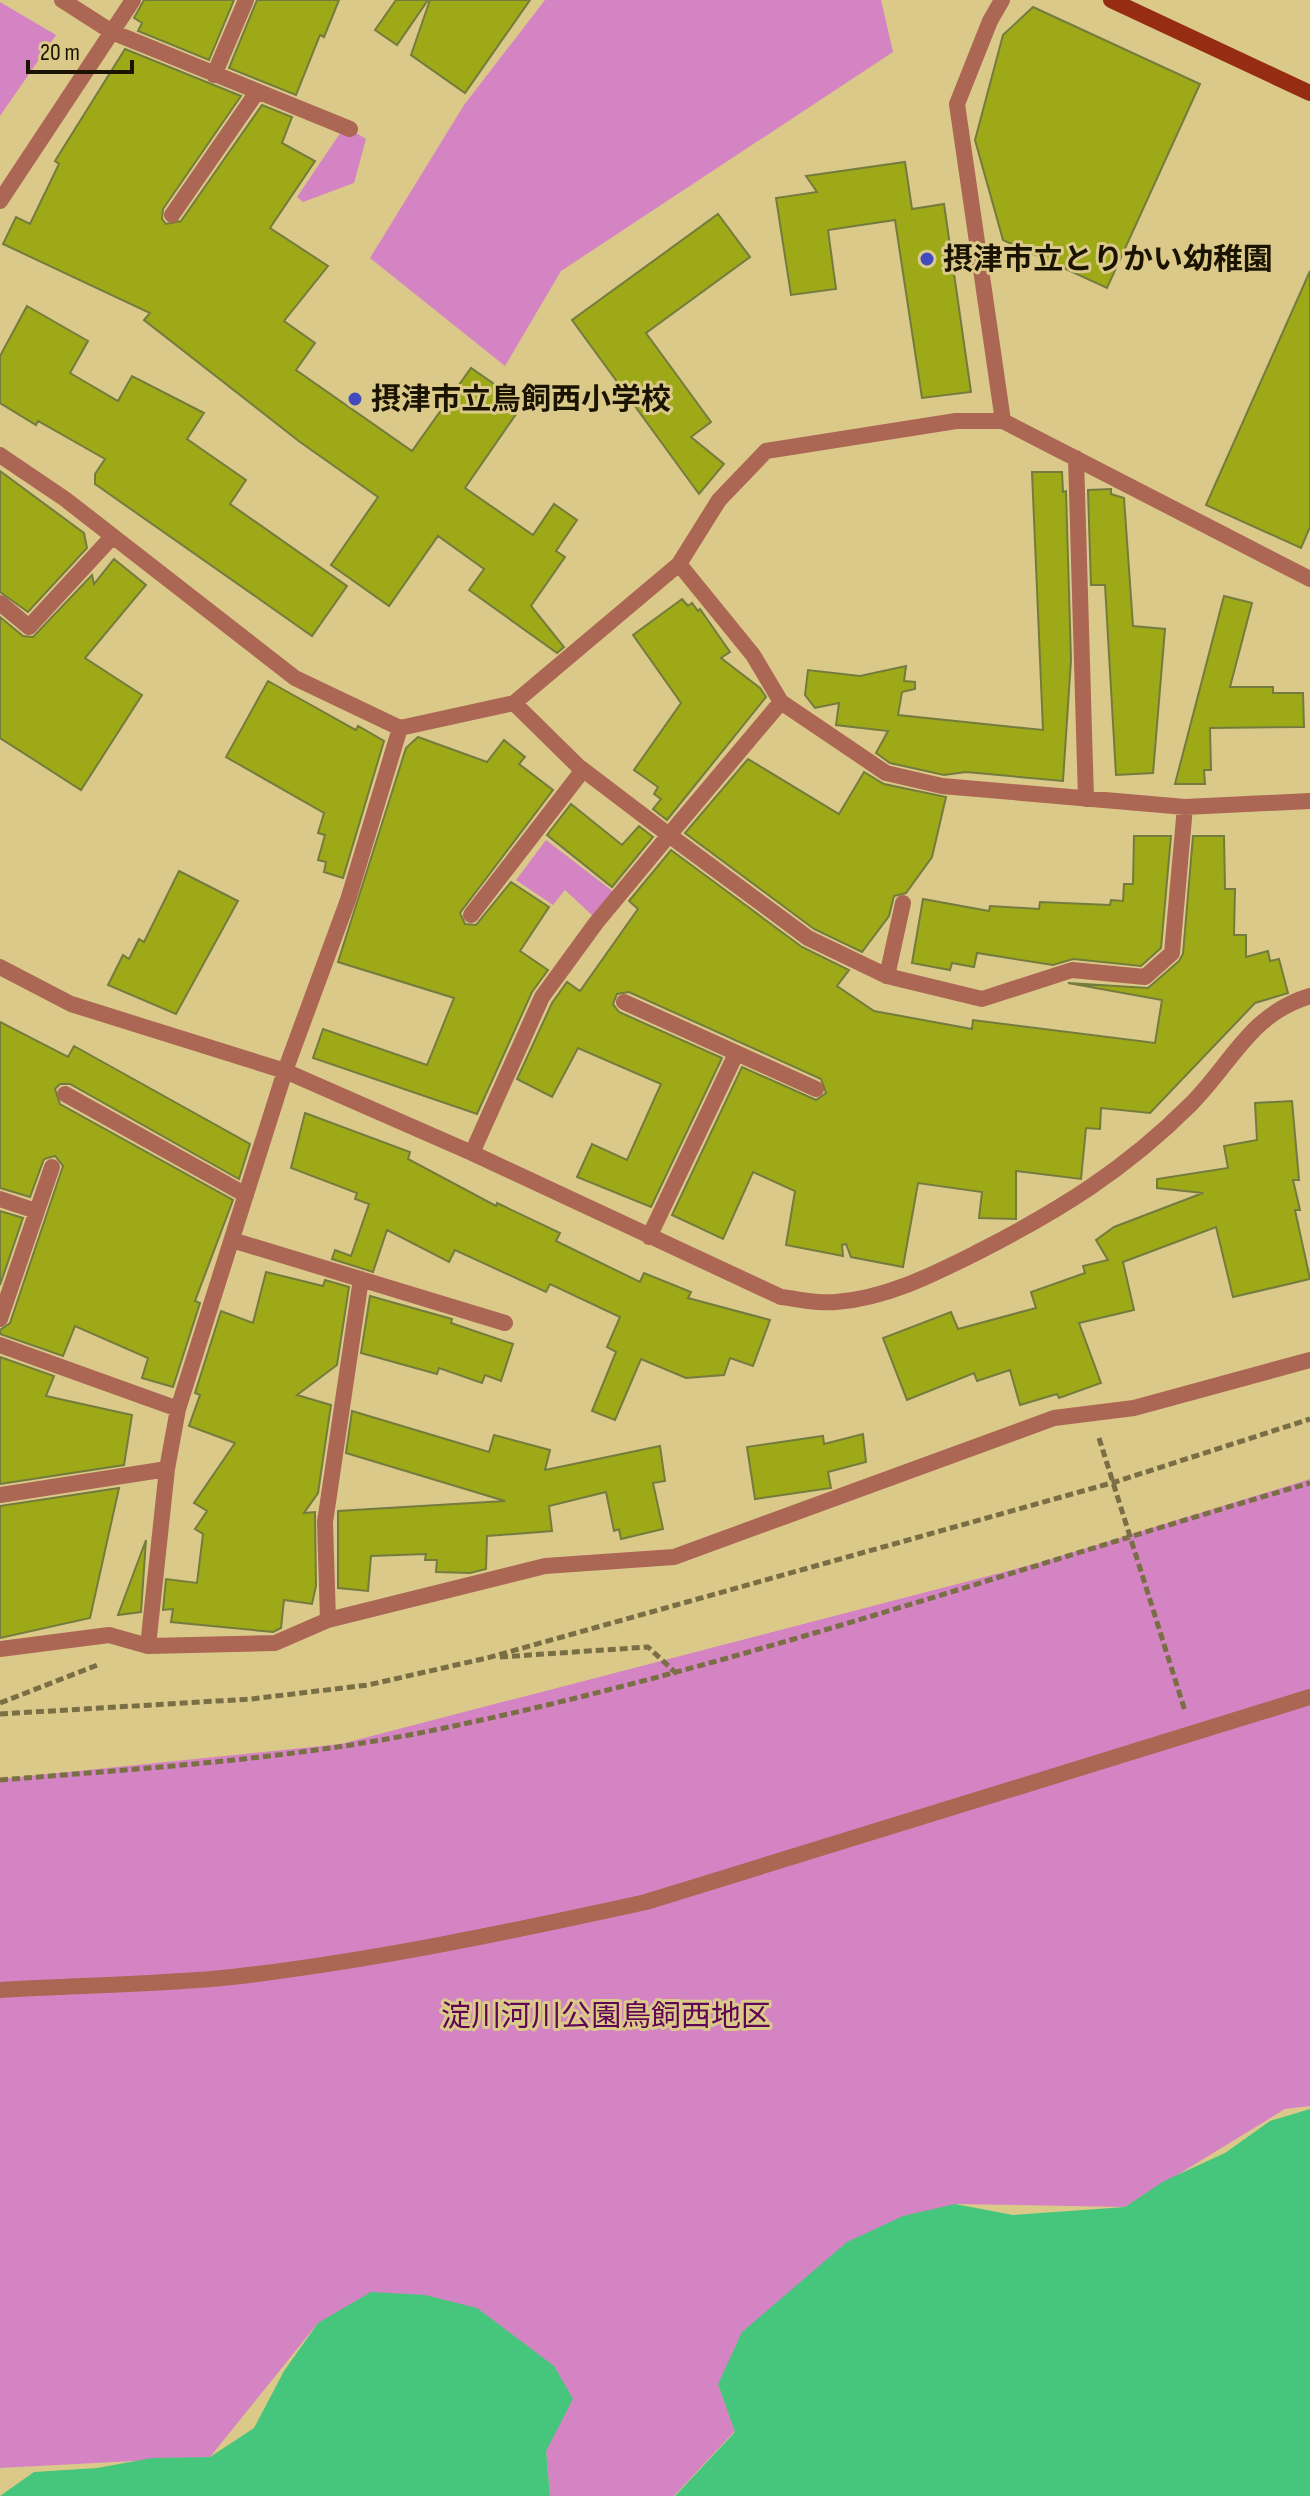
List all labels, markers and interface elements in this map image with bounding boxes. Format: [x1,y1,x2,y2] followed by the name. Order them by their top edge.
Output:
[28,24,132,74] scale bar
[40,38,80,67] text: 20 m
[943,242,1273,278] place label: 摂津市立とりかい幼稚園
[918,250,936,268] marker: 摂津市立とりかい幼稚園
[371,382,671,418] place label: 摂津市立鳥飼西小学校
[346,390,364,408] marker: 摂津市立鳥飼西小学校
[441,1999,771,2035] park label: 淀川河川公園鳥飼西地区

